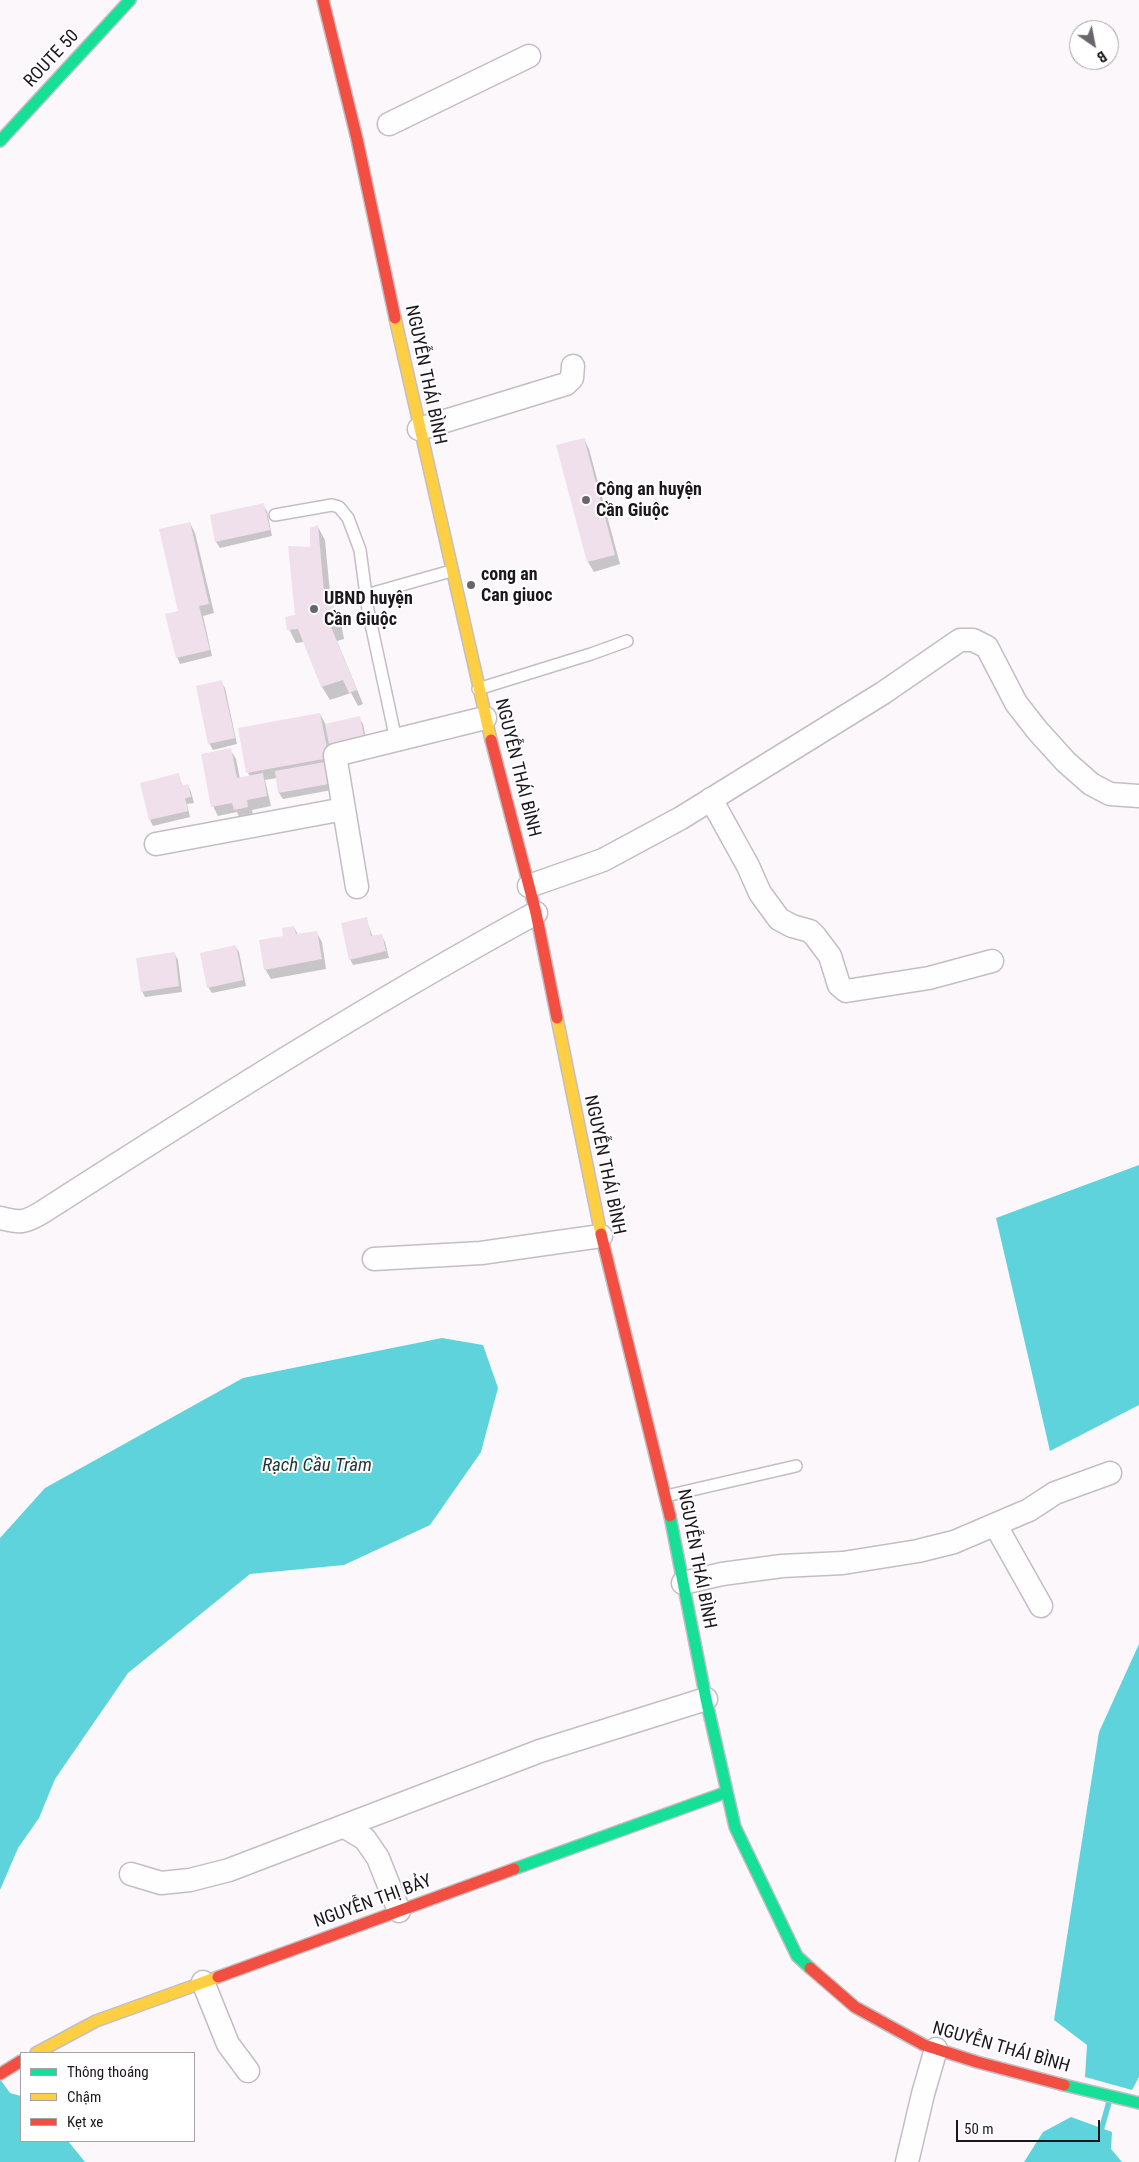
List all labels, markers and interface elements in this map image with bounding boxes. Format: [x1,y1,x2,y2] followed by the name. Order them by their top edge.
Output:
[1069,20,1119,70] north arrow
[20,26,84,92] street label: ROUTE 50
[1094,48,1109,66] text: B
[400,303,450,447] street label: NGUYỄN THÁI BÌNH
[596,479,702,522] place label: Công an huyện Cần Giuộc
[580,494,592,506] marker: Công an huyện Cần Giuộc
[481,564,552,606] place label: cong an Can giuoc
[465,579,477,591] marker: cong an Can giuoc
[324,588,413,630] place label: UBND huyện Cần Giuộc
[308,603,320,615] marker: UBND huyện Cần Giuộc
[489,697,545,839] street label: NGUYỄN THÁI BÌNH
[579,1093,629,1237] street label: NGUYỄN THÁI BÌNH
[262,1455,372,1477] water label: Rạch Cầu Tràm
[672,1487,720,1631] street label: NGUYỄN THÁI BÌNH
[311,1871,435,1933] street label: NGUYỄN THỊ BẢY
[930,2018,1072,2078] street label: NGUYỄN THÁI BÌNH
[20,2052,195,2142] legend
[67,2063,149,2081] text: Thông thoáng
[67,2088,101,2106] text: Chậm
[959,2110,1103,2142] scale bar
[67,2113,103,2131] text: Kẹt xe
[964,2120,994,2138] text: 50 m

